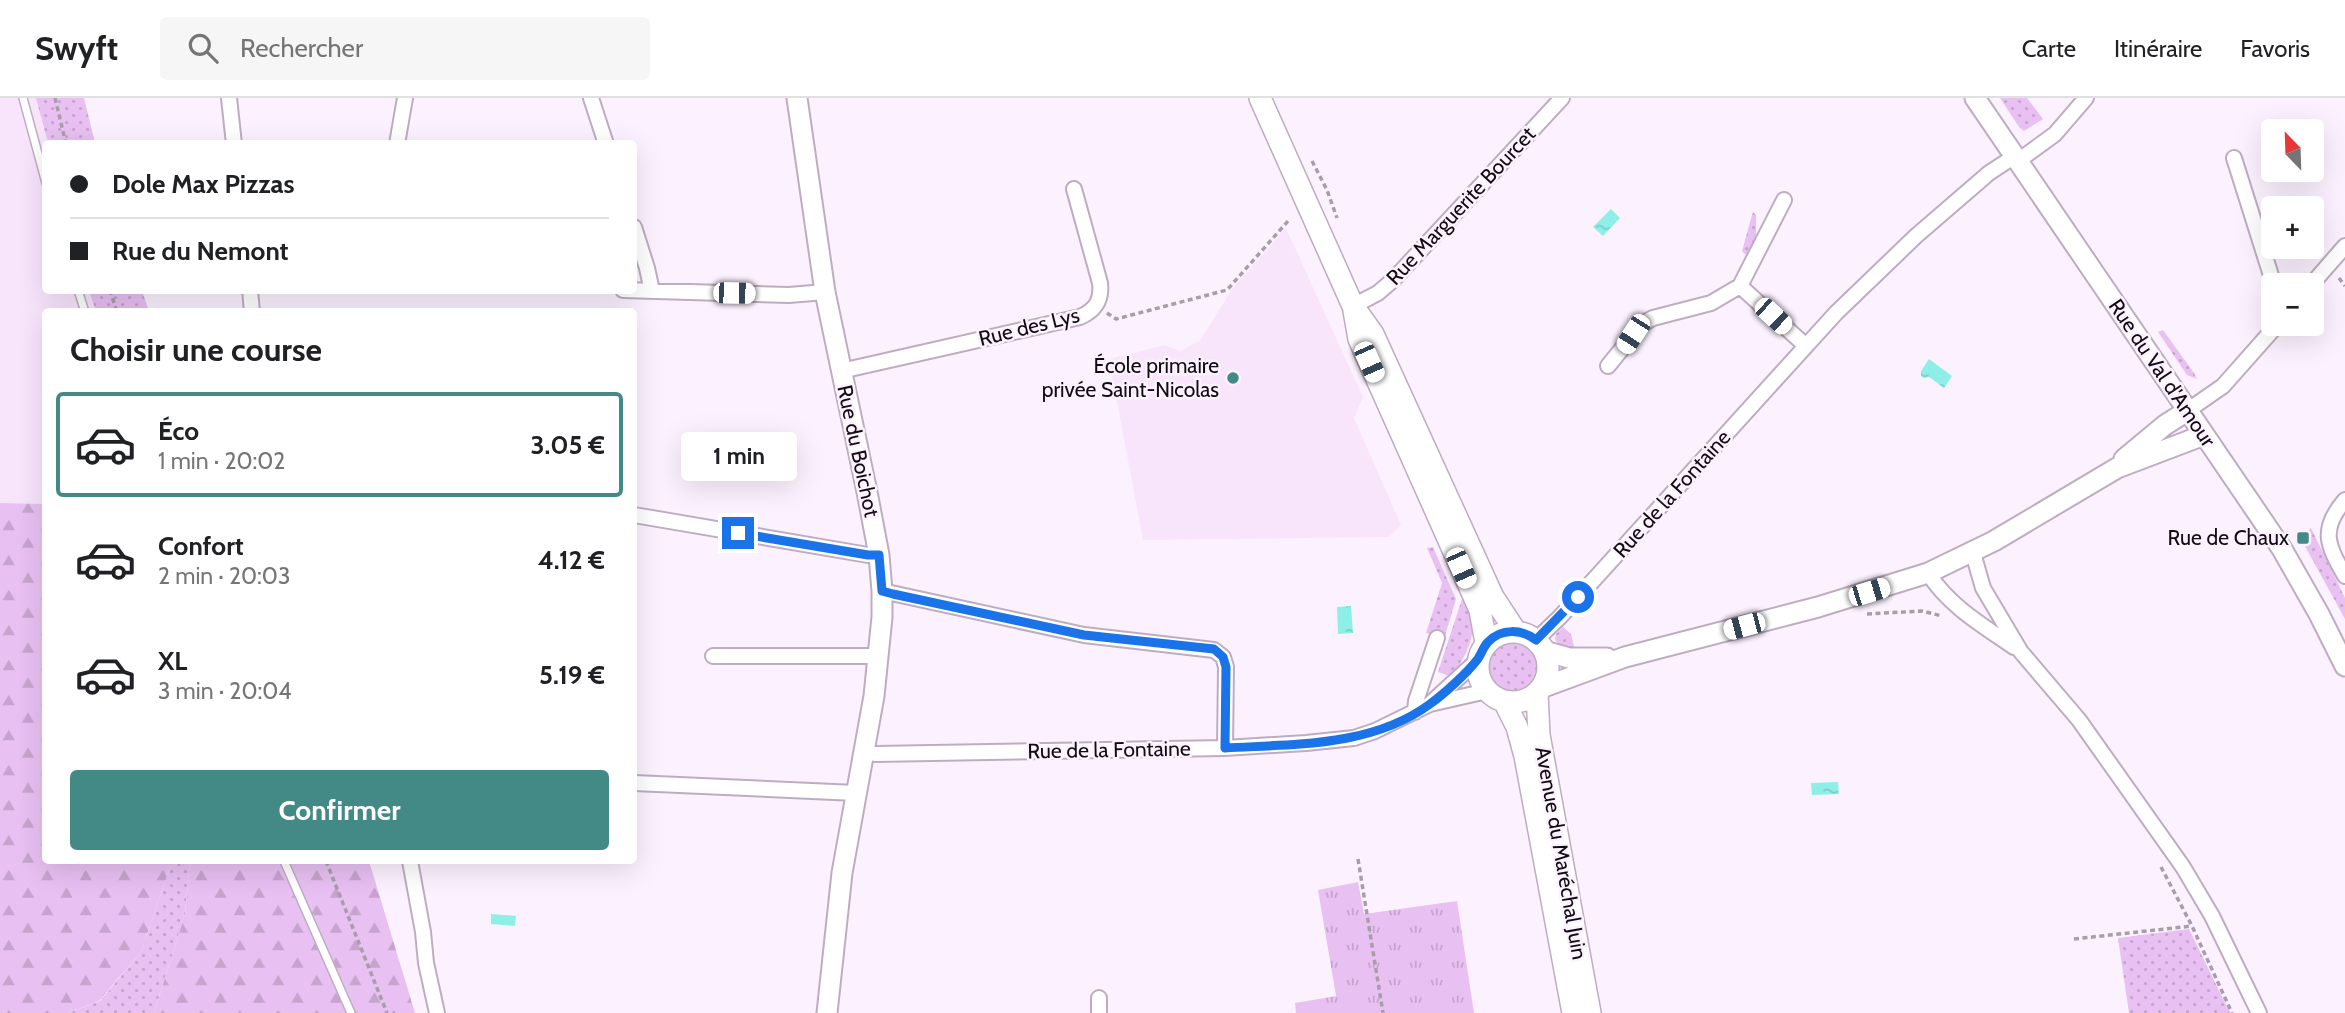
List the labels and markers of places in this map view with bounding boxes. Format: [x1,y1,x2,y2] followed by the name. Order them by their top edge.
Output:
[1042,353,1219,402] place label: École primaire privée Saint-Nicolas
[1225,370,1241,386] marker: École primaire privée Saint-Nicolas
[2168,525,2289,550] place label: Rue de Chaux
[2295,530,2311,546] marker: Rue de Chaux

